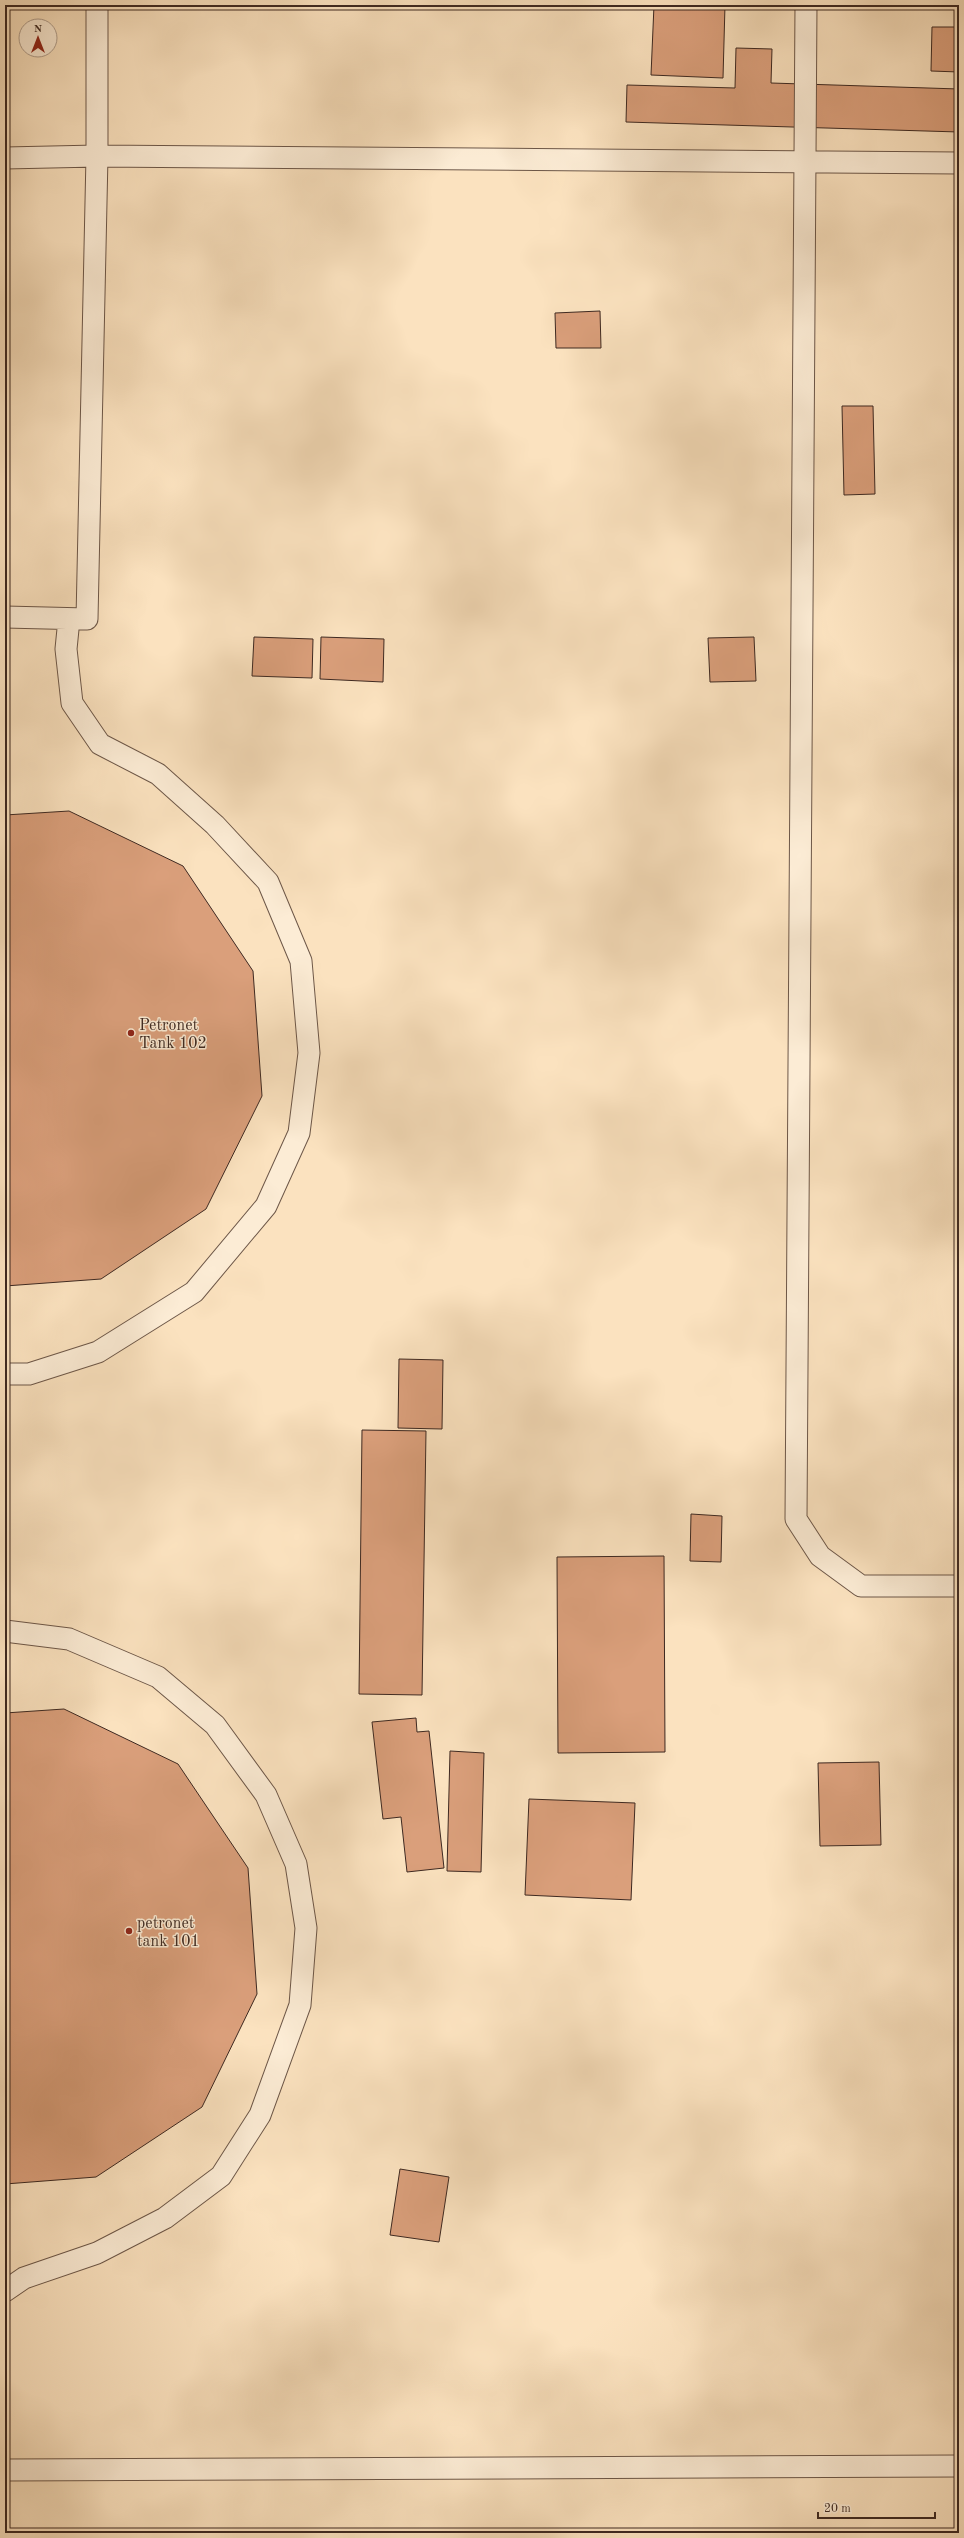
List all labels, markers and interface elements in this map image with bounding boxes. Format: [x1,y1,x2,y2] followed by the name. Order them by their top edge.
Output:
[18,18,58,58] north arrow
[34,24,43,35] text: N
[139,1018,207,1052] place label: Petronet Tank 102
[126,1028,136,1038] marker: Petronet Tank 102
[137,1916,200,1950] place label: petronet tank 101
[124,1926,134,1936] marker: petronet tank 101
[818,2494,935,2520] scale bar
[824,2503,851,2515] text: 20 m

